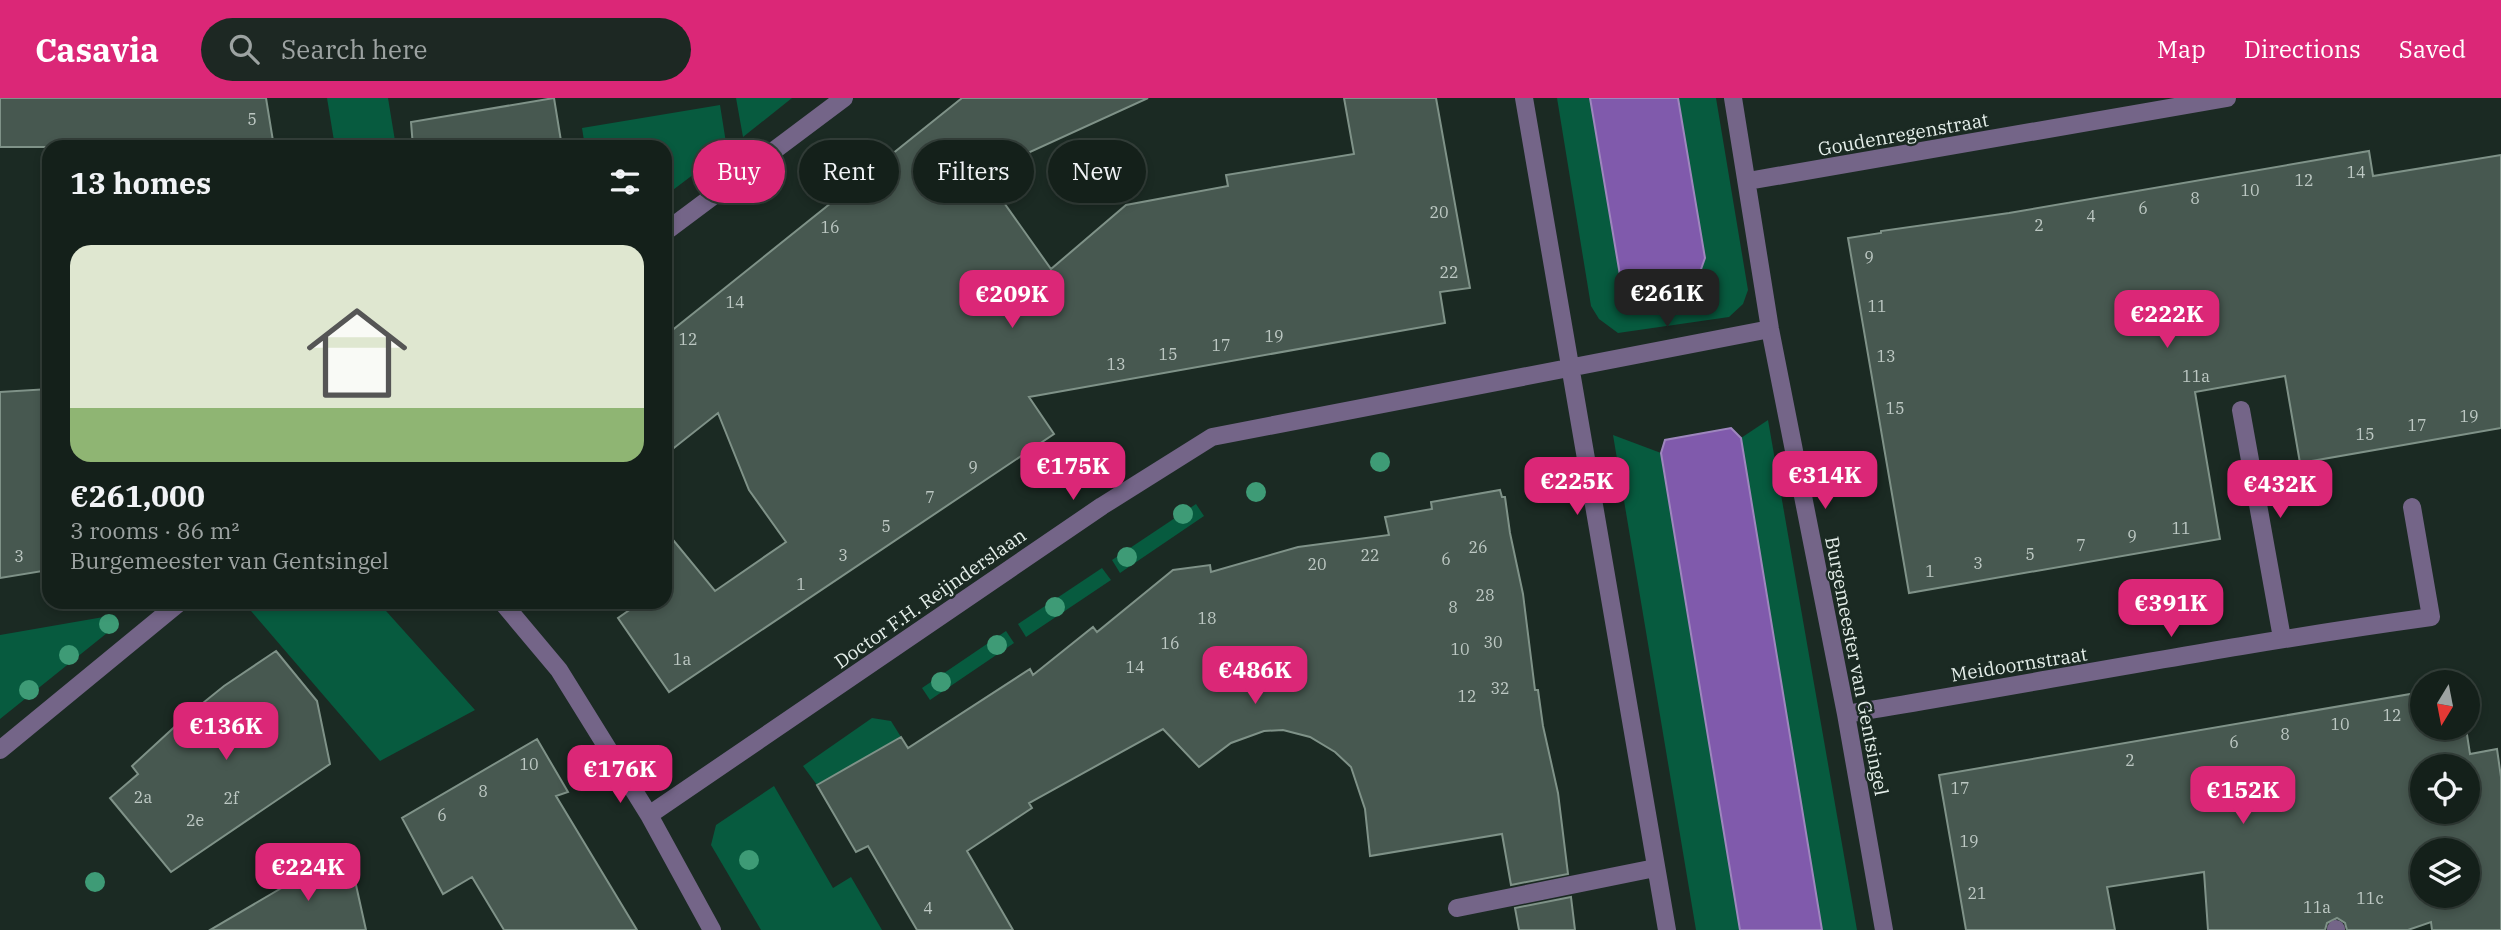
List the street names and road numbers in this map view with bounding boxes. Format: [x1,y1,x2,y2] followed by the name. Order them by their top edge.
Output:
[1816,107,1990,161] street label: Goudenregenstraat
[830,523,1030,673] street label: Doctor F.H. Reijnderslaan
[1820,534,1894,798] street label: Burgemeester van Gentsingel
[1949,641,2089,687] street label: Meidoornstraat

